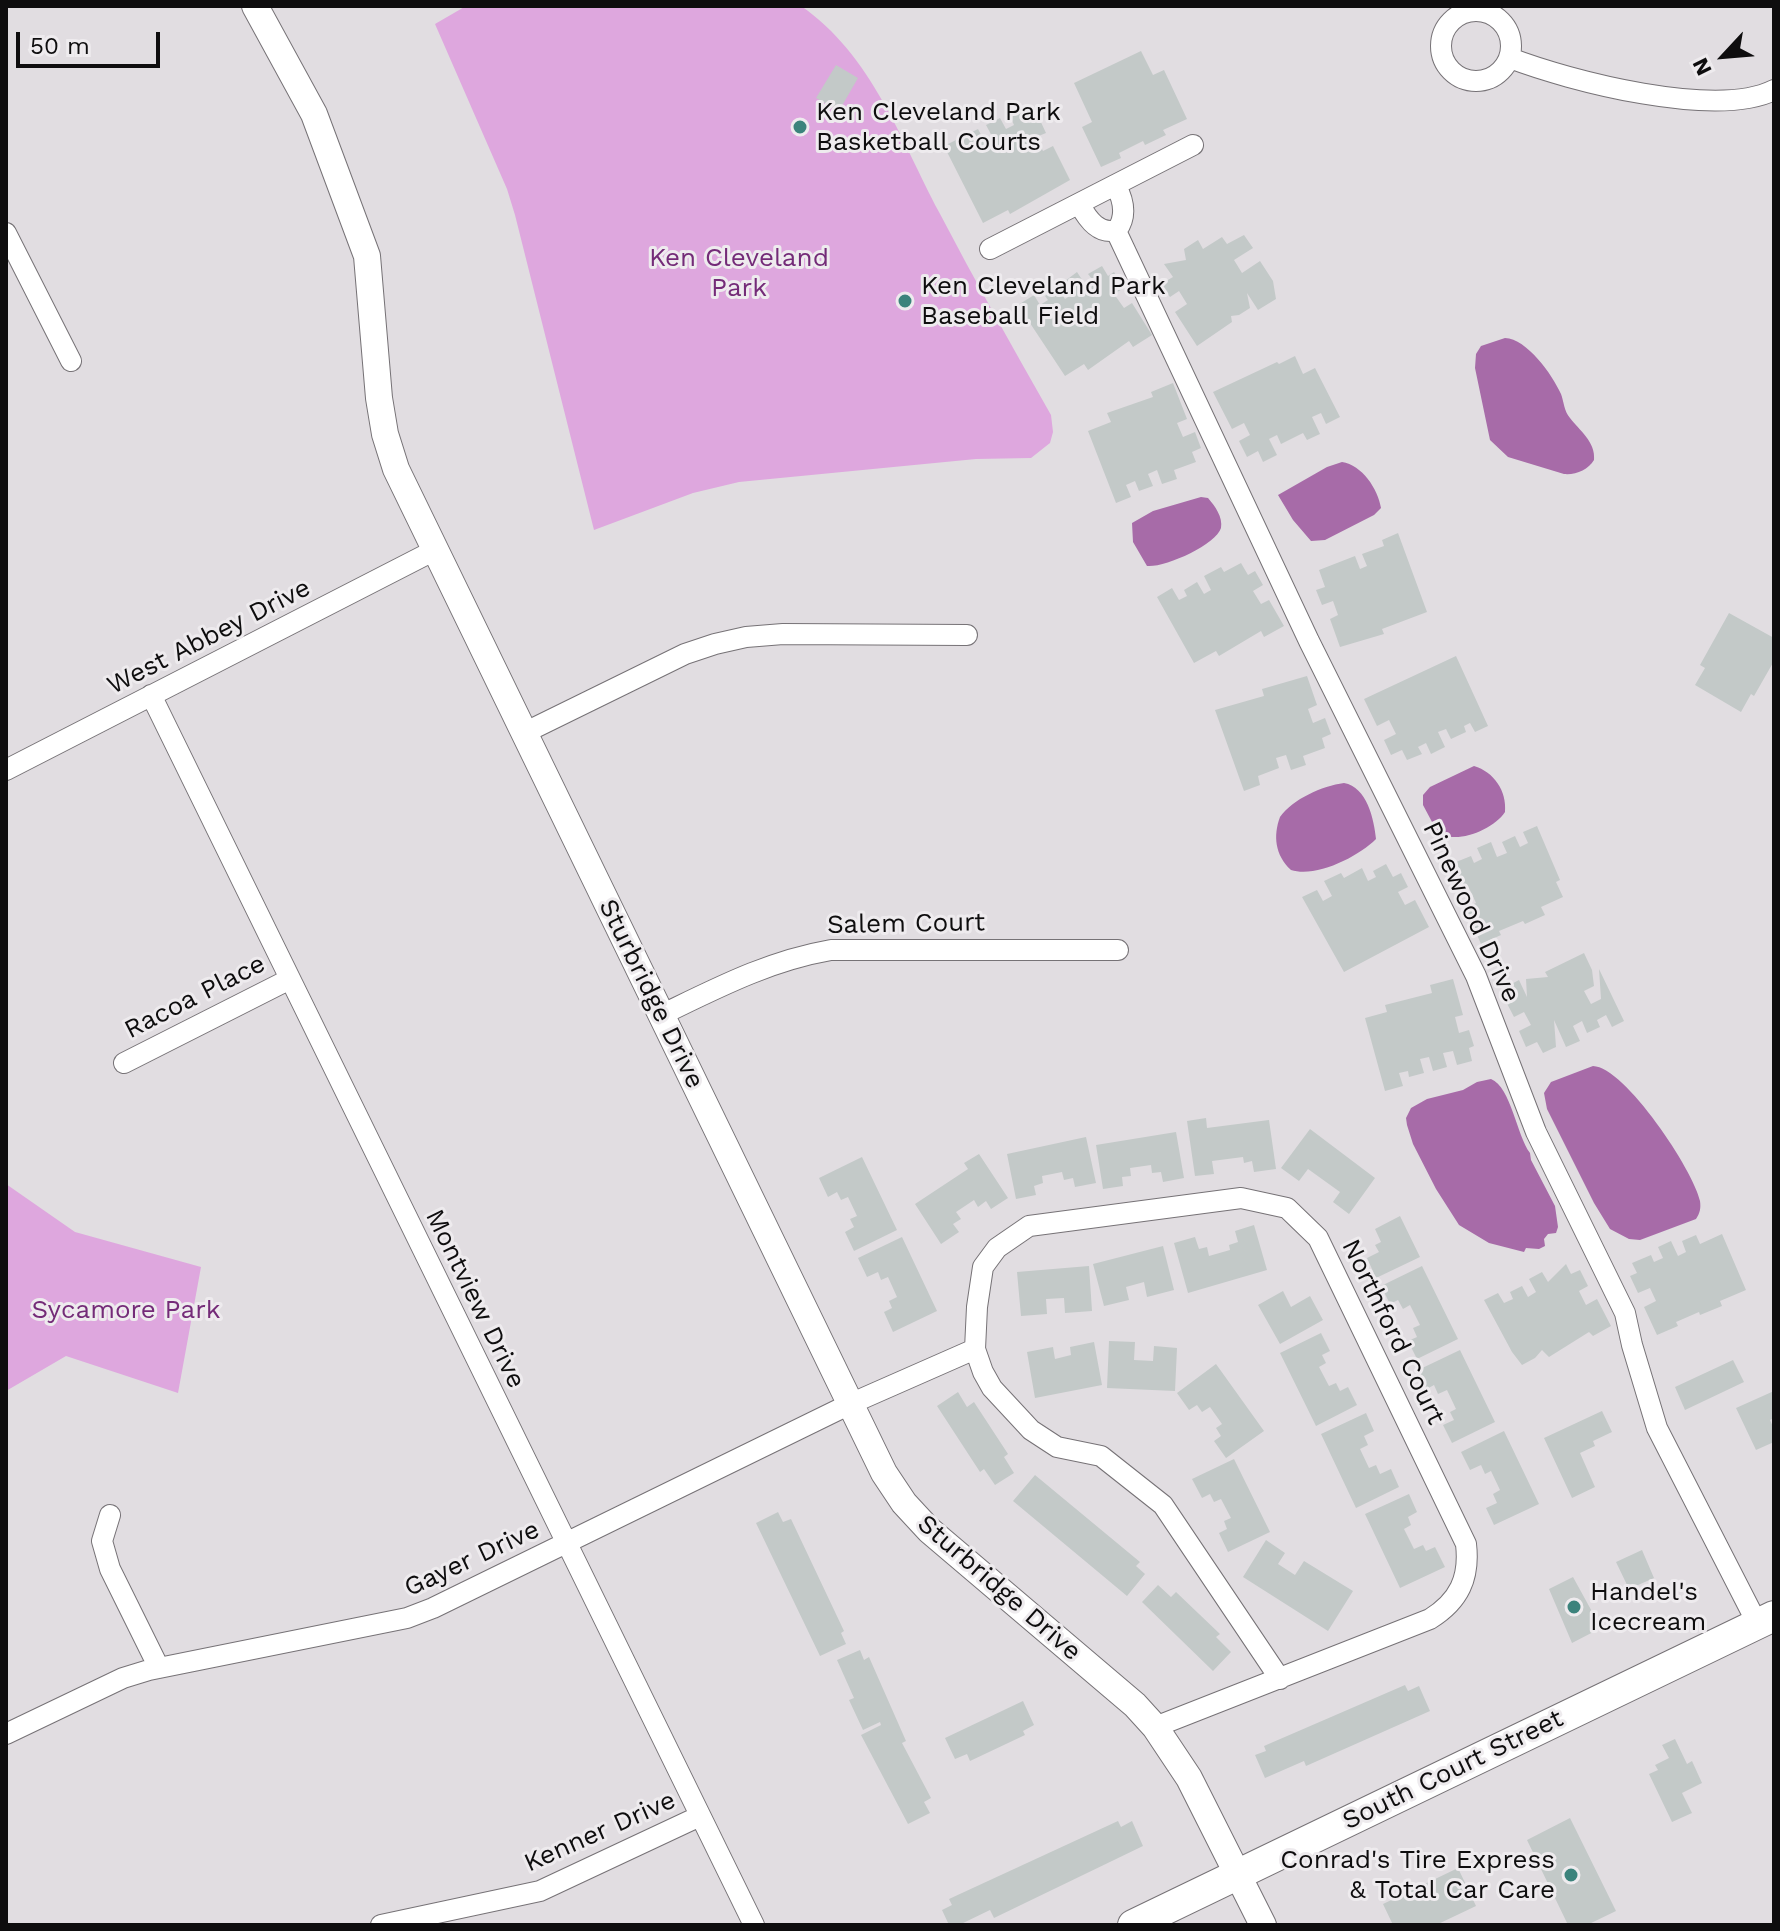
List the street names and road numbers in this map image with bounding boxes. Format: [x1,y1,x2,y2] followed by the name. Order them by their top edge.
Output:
[102,572,316,702] street label: West Abbey Drive
[1415,817,1527,1007] street label: Pinewood Drive
[592,894,710,1094] street label: Sturbridge Drive
[827,907,985,941] street label: Salem Court
[119,948,271,1046] street label: Racoa Place
[418,1205,532,1393] street label: Montview Drive
[1335,1234,1451,1430] street label: Northford Court
[911,1508,1087,1668] street label: Sturbridge Drive
[400,1514,544,1604] street label: Gayer Drive
[1338,1703,1568,1837] street label: South Court Street
[520,1785,680,1879] street label: Kenner Drive

